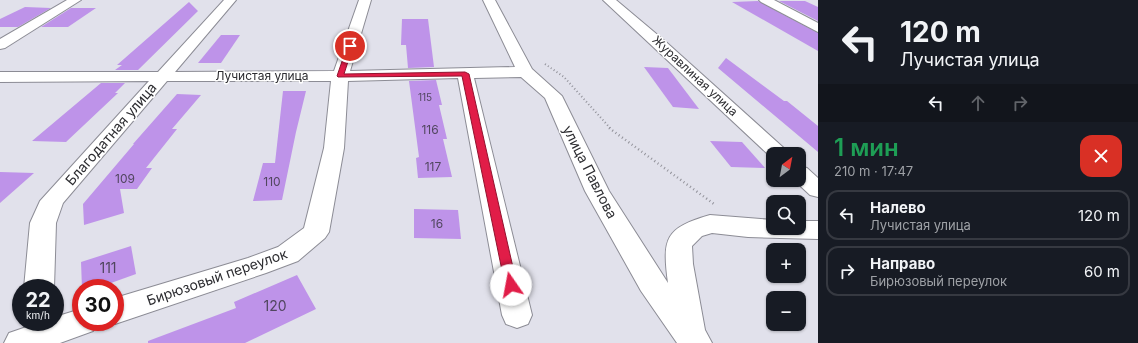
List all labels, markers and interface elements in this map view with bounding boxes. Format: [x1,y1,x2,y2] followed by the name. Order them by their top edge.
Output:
[900,15,981,49] text: 120 m
[834,16,886,68] icon: left
[333,29,367,63] pin
[650,32,741,119] street label: Журавлиная улица
[339,35,361,57] icon: arrive
[900,49,1040,70] text: Лучистая улица
[215,68,309,83] street label: Лучистая улица
[61,79,160,188] street label: Благодатная улица
[418,91,432,103] house number: 115
[925,92,947,114] icon: left
[967,92,989,114] icon: ahead
[1009,92,1031,114] icon: right
[421,122,439,137] house number: 116
[560,122,621,221] street label: улица Павлова
[834,133,899,162] text: 1 мин
[1080,135,1122,177] button: close
[766,147,806,187] north arrow
[766,147,806,331] map controls
[425,159,441,174] house number: 117
[834,163,913,179] text: 210 m · 17:47
[115,171,135,186] house number: 109
[263,174,281,189] house number: 110
[766,195,806,235] button: search
[870,198,926,217] text: Налево
[836,204,858,226] icon: left
[1078,206,1120,225] text: 120 m
[431,216,443,231] house number: 16
[870,217,971,233] text: Лучистая улица
[766,243,806,283] button: +
[144,244,290,309] street label: Бирюзовый переулок
[870,254,935,273] text: Направо
[99,259,117,276] house number: 111
[836,260,858,282] icon: right
[1084,262,1120,281] text: 60 m
[490,264,532,306] position arrow
[870,273,1007,289] text: Бирюзовый переулок
[72,279,124,331] speed limit sign: 30
[25,288,51,312] text: 22
[766,291,806,331] button: −
[263,297,287,314] house number: 120
[26,309,50,321] text: km/h

